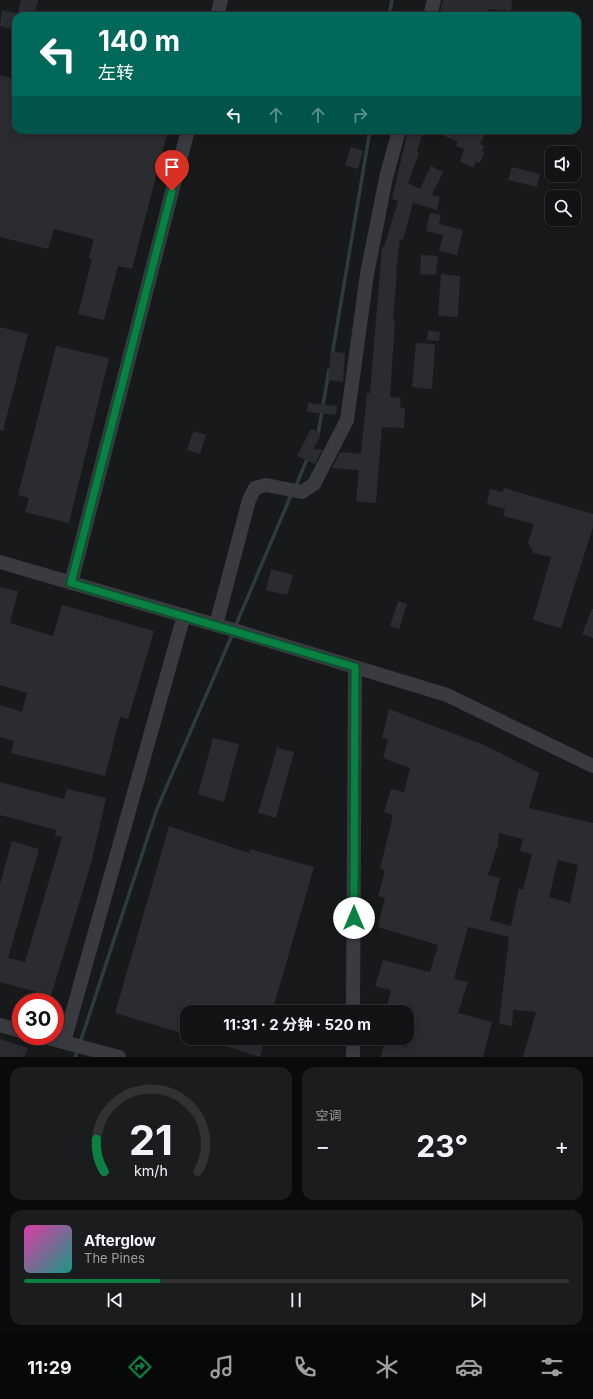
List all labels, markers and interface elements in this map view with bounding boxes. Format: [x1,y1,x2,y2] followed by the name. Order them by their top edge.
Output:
[98,24,180,58] text: 140 m
[32,28,84,80] icon: left
[98,62,134,83] text: 左转
[223,104,245,126] icon: left
[265,104,287,126] icon: ahead
[307,104,329,126] icon: ahead
[349,104,371,126] icon: right
[545,146,581,226] map controls
[545,146,581,182] button: sound
[155,150,189,191] pin
[161,156,183,178] icon: arrive
[545,190,581,226] button: search
[333,897,375,939] position arrow
[12,993,64,1045] speed limit sign: 30
[223,1015,371,1034] text: 11:31 · 2 分钟 · 520 m
[316,1107,342,1123] text: 空调
[129,1114,173,1164] text: 21
[416,1128,468,1164] text: 23°
[316,1133,330,1159] text: −
[554,1133,569,1159] text: +
[134,1161,168,1178] text: km/h
[84,1231,156,1250] text: Afterglow
[84,1250,145,1266] text: The Pines
[104,1289,126,1311] icon: previous
[285,1289,307,1311] icon: pause
[467,1289,489,1311] icon: next
[126,1353,154,1381] icon: directions
[208,1353,236,1381] icon: music
[291,1353,319,1381] icon: phone
[373,1353,401,1381] icon: climate
[455,1353,483,1381] icon: car
[538,1353,566,1381] icon: filters
[27,1357,72,1378] text: 11:29

